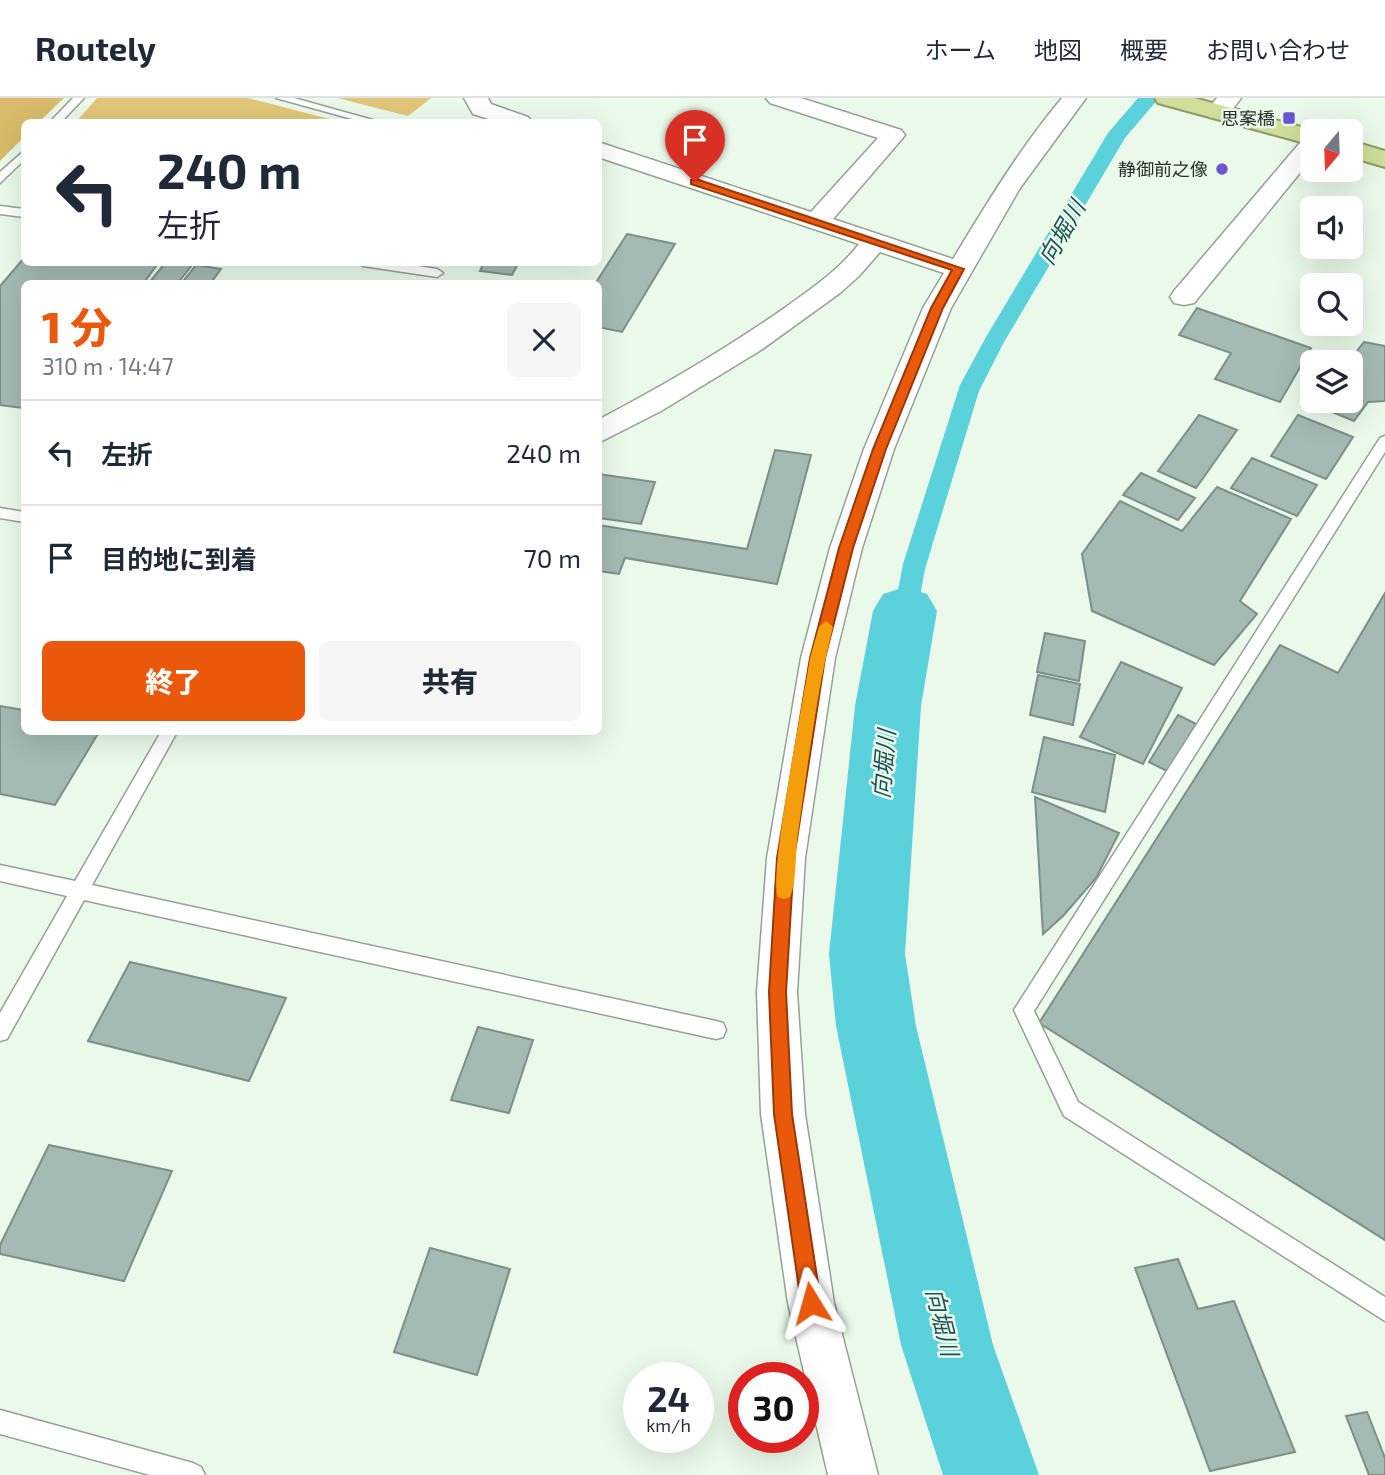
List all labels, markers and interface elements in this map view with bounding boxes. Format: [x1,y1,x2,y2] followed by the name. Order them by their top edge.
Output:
[35,28,156,68] text: Routely
[925,35,996,64] text: ホーム
[1034,35,1082,64] text: 地図
[1120,35,1168,64] text: 概要
[1206,35,1350,64] text: お問い合わせ
[1221,107,1275,129] place label: 思案橋
[665,110,725,182] pin
[1281,110,1297,126] marker: 思案橋
[1300,119,1363,182] north arrow
[1300,119,1363,413] map controls
[676,121,714,159] icon: arrive
[157,140,301,199] text: 240 m
[42,147,133,238] icon: left
[1118,158,1208,180] place label: 静御前之像
[1214,161,1230,177] marker: 静御前之像
[1032,193,1092,269] water label: 向堀川
[1300,196,1363,259] button: sound
[157,205,221,243] text: 左折
[1300,273,1363,336] button: search
[42,301,112,351] text: 1 分
[507,303,581,377] button: close
[1300,350,1363,413] button: layers
[42,352,173,380] text: 310 m · 14:47
[42,434,80,472] icon: left
[506,437,581,468] text: 240 m
[101,438,153,469] text: 左折
[42,539,80,577] icon: arrive
[523,542,581,573] text: 70 m
[101,543,257,574] text: 目的地に到着
[42,641,305,721] button: 終了
[319,641,581,721] button: 共有
[866,725,900,800] water label: 向堀川
[774,1266,848,1340] position arrow
[921,1285,966,1362] water label: 向堀川
[728,1362,819,1453] speed limit sign: 30
[647,1377,690,1419] text: 24
[646,1414,691,1436] text: km/h

